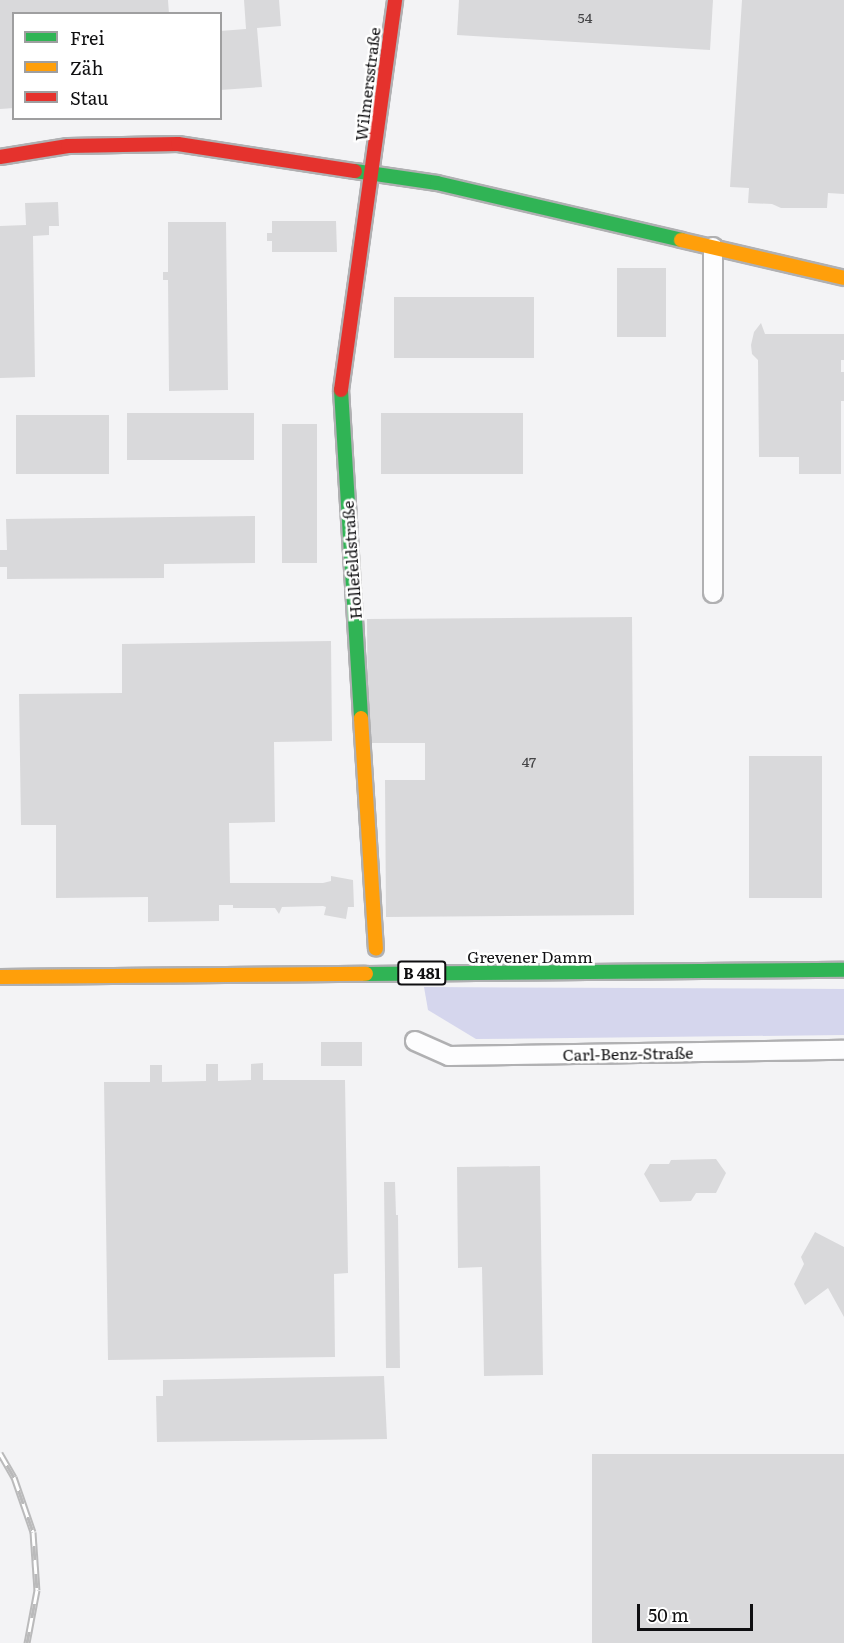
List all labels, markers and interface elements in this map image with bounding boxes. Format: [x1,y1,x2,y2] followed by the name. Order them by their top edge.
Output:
[578,9,592,25] house number: 54
[12,12,222,120] legend
[70,24,104,51] text: Frei
[350,26,384,142] street label: Wilmersstraße
[70,54,103,81] text: Zäh
[70,84,108,111] text: Stau
[337,500,365,620] street label: Hollefeldstraße
[522,753,536,769] house number: 47
[467,946,593,966] street label: Grevener Damm
[396,961,448,985] road number: B 481
[562,1042,694,1064] street label: Carl-Benz-Straße
[640,1592,756,1630] scale bar
[648,1601,689,1628] text: 50 m

